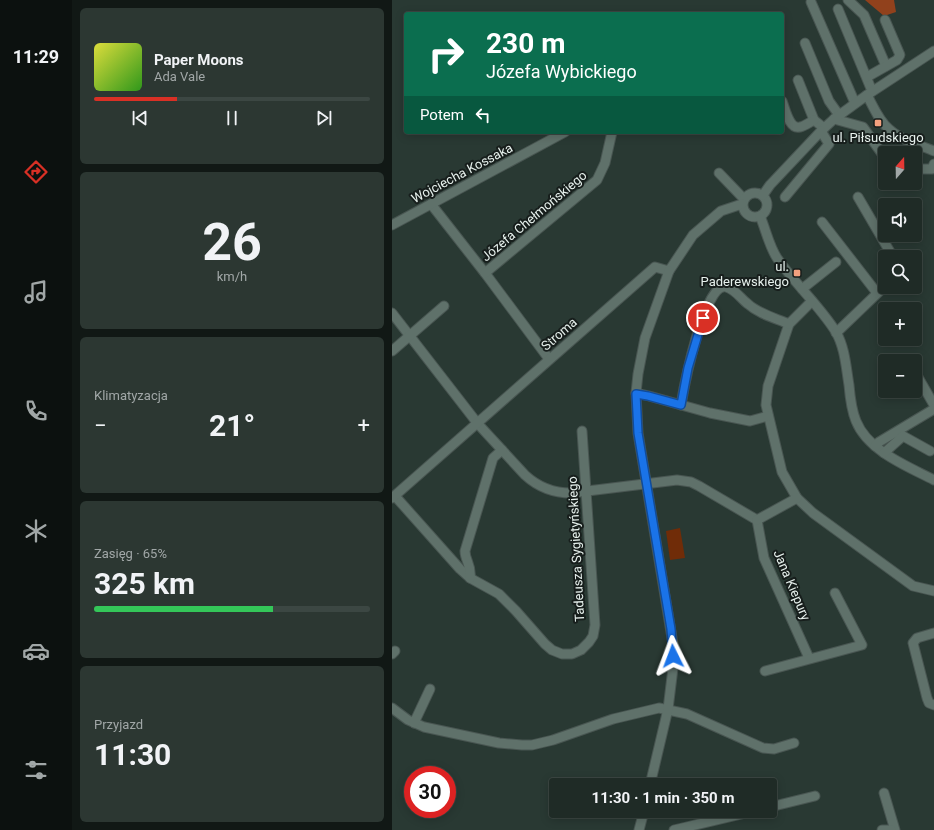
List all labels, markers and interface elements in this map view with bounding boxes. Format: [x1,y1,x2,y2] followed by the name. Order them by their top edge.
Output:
[486,27,565,60] text: 230 m
[420,28,472,80] icon: right
[13,46,59,67] text: 11:29
[154,51,244,69] text: Paper Moons
[486,61,637,82] text: Józefa Wybickiego
[154,69,205,84] text: Ada Vale
[472,104,494,126] icon: left
[420,106,464,124] text: Potem
[129,107,151,129] icon: previous
[221,107,243,129] icon: pause
[313,107,335,129] icon: next
[873,118,883,128] marker: ul. Piłsudskiego
[832,130,924,145] place label: ul. Piłsudskiego
[409,140,515,206] street label: Wojciecha Kossaka
[878,146,922,190] north arrow
[878,146,922,398] map controls
[22,158,50,186] icon: directions
[478,168,590,264] street label: Józefa Chełmońskiego
[878,198,922,242] button: sound
[202,212,262,273] text: 26
[878,250,922,294] button: search
[701,259,789,289] place label: ul. Paderewskiego
[792,268,802,278] marker: ul. Paderewskiego
[217,269,247,284] text: km/h
[22,278,50,306] icon: music
[686,301,720,335] pin
[878,302,922,346] button: +
[692,307,714,329] icon: arrive
[538,315,580,353] street label: Stroma
[878,354,922,398] button: −
[94,388,168,403] text: Klimatyzacja
[22,397,50,425] icon: phone
[209,408,255,443] text: 21°
[94,413,107,438] text: −
[358,413,370,438] text: +
[565,476,587,622] street label: Tadeusza Sygietyńskiego
[22,517,50,545] icon: climate
[94,546,167,561] text: Zasięg · 65%
[770,548,814,622] street label: Jana Kiepury
[94,566,195,601] text: 325 km
[652,635,694,677] position arrow
[22,637,50,665] icon: car
[94,717,143,732] text: Przyjazd
[94,737,171,772] text: 11:30
[22,756,50,784] icon: filters
[404,766,456,818] speed limit sign: 30
[592,789,734,807] text: 11:30 · 1 min · 350 m

